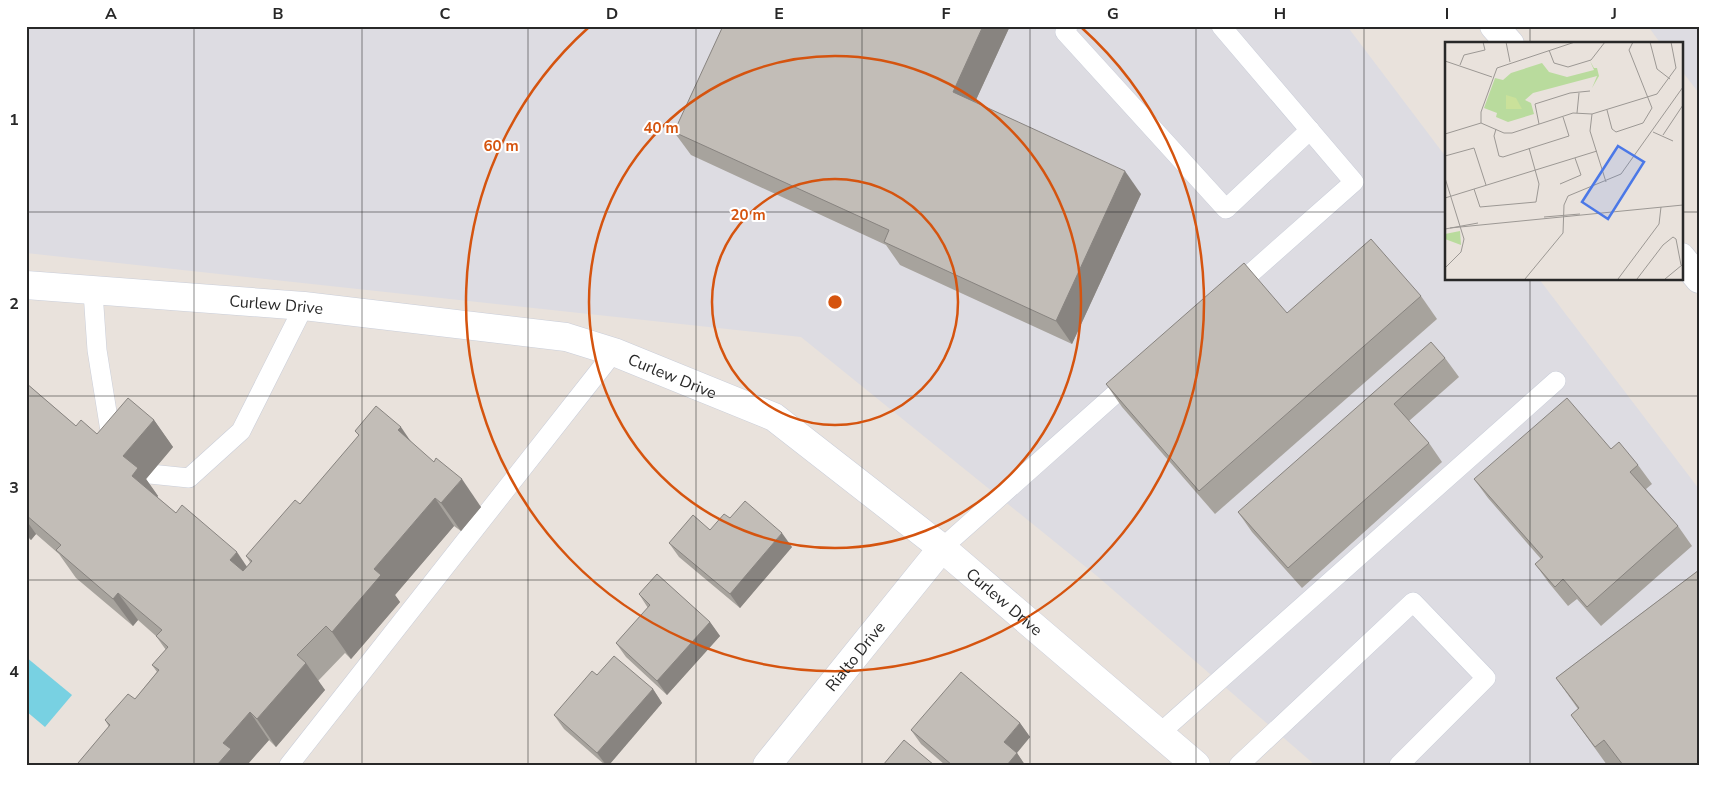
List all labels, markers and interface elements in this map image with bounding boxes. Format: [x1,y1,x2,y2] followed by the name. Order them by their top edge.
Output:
[105,3,117,25] text: A
[272,3,284,25] text: B
[440,3,451,25] text: C
[606,3,618,25] text: D
[774,3,784,25] text: E
[942,3,951,25] text: F
[1107,3,1119,25] text: G
[1274,3,1286,25] text: H
[1445,3,1449,25] text: I
[1610,3,1617,25] text: J
[1445,42,1682,280] inset map
[9,109,19,131] text: 1
[643,118,679,138] text: 40 m
[483,136,519,156] text: 60 m
[730,205,766,225] text: 20 m
[229,290,324,320] street label: Curlew Drive
[9,293,19,315] text: 2
[826,293,844,311] centre of rings
[624,349,720,405] street label: Curlew Drive
[9,477,19,499] text: 3
[961,563,1047,641] street label: Curlew Drive
[821,617,891,696] street label: Rialto Drive
[9,661,19,683] text: 4

